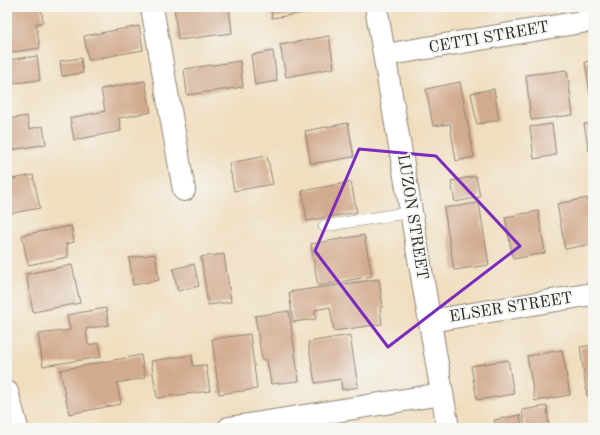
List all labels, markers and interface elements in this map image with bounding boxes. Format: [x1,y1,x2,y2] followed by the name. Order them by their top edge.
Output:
[428,20,550,56] street label: CETTI STREET
[394,153,430,281] street label: LUZON STREET
[448,290,574,326] street label: ELSER STREET

